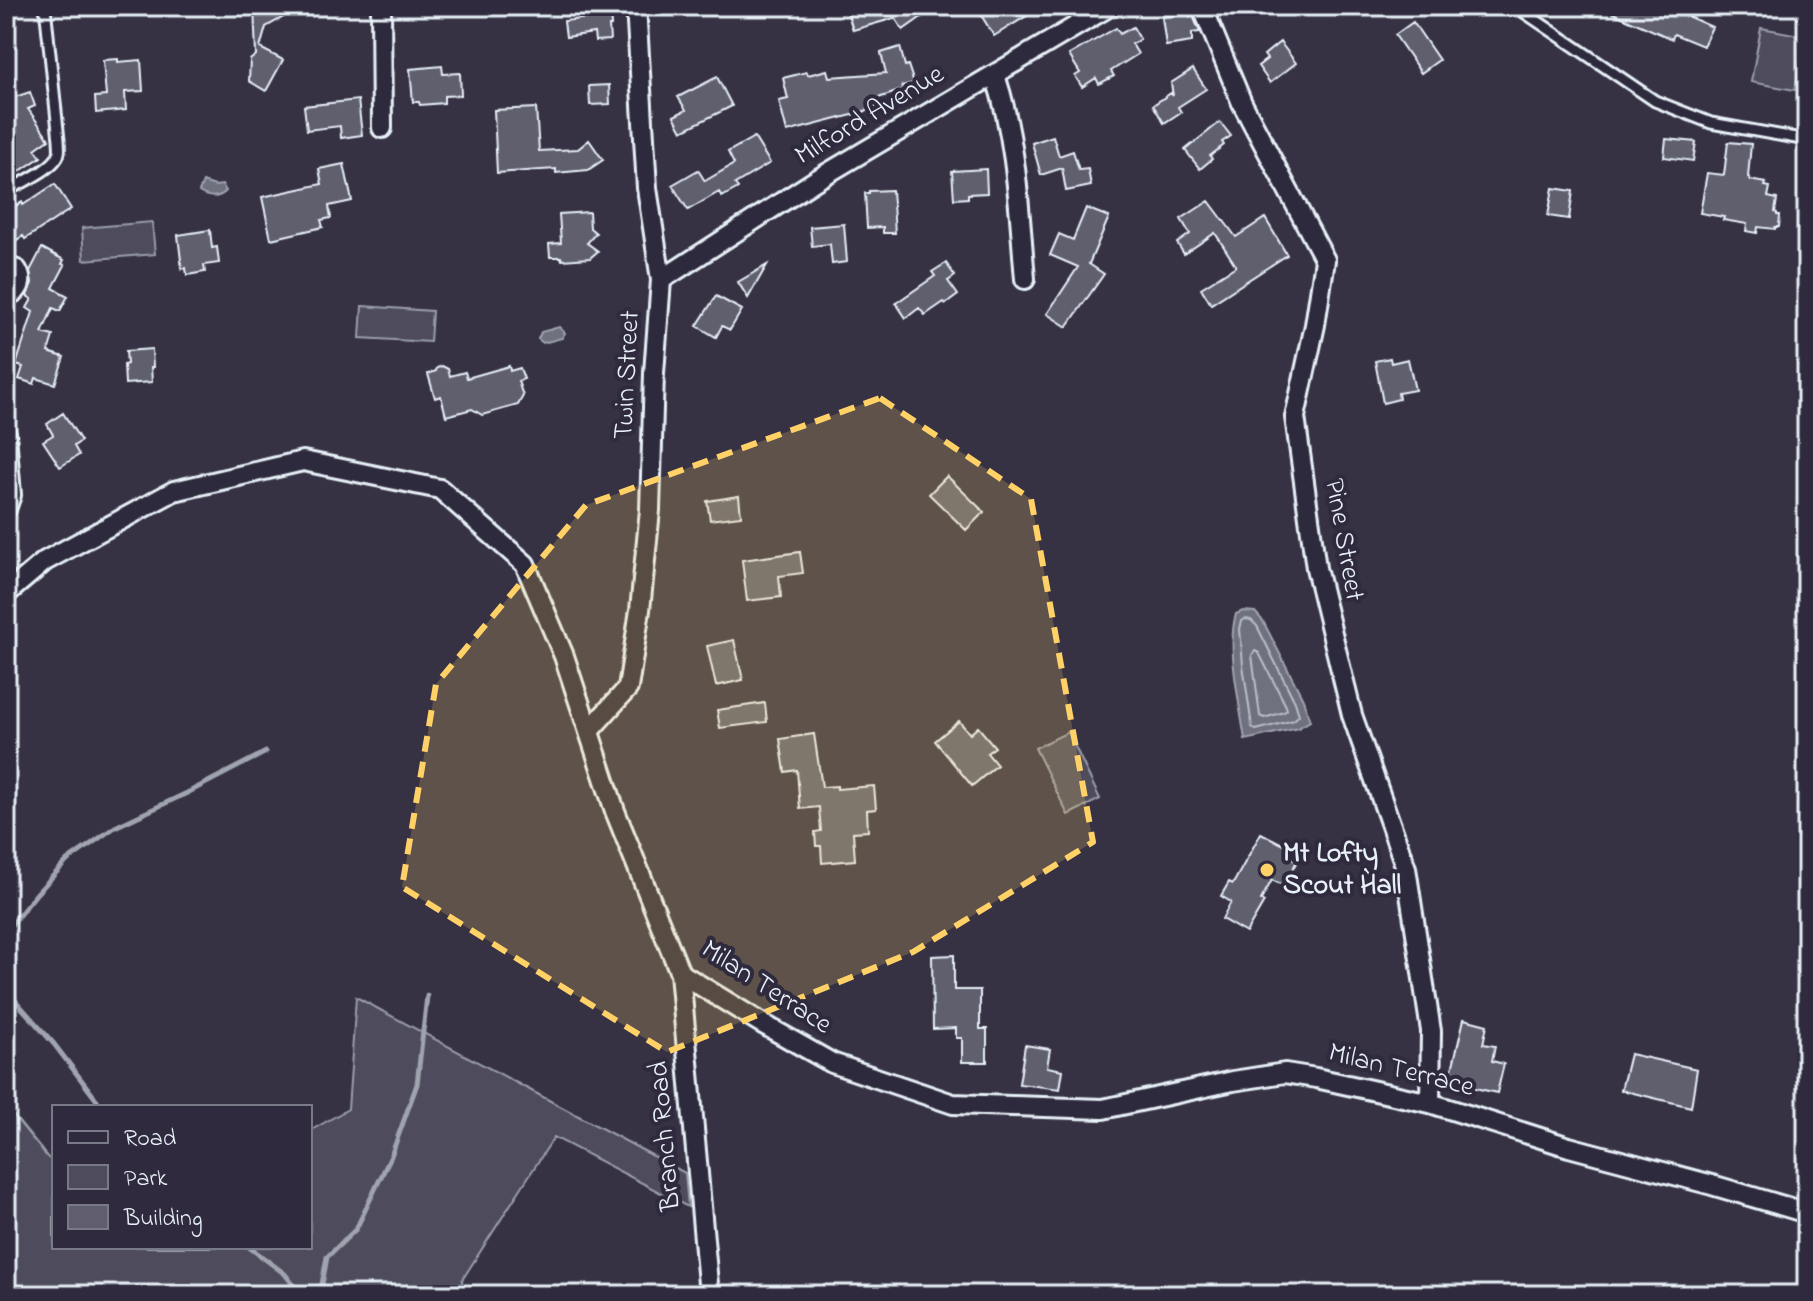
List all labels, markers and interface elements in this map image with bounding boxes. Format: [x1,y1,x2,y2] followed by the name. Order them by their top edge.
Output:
[788,55,953,177] street label: Milford Avenue
[604,309,652,441] street label: Twin Street
[1312,476,1374,604] street label: Pine Street
[1283,834,1401,907] place label: Mt Lofty Scout Hall
[1258,861,1276,879] marker: Mt Lofty Scout Hall
[692,930,840,1046] street label: Milan Terrace
[1324,1033,1479,1109] street label: Milan Terrace
[639,1059,693,1214] street label: Branch Road
[52,1105,312,1249] legend
[124,1122,177,1157] text: Road
[124,1162,168,1197] text: Park
[123,1202,203,1237] text: Building

